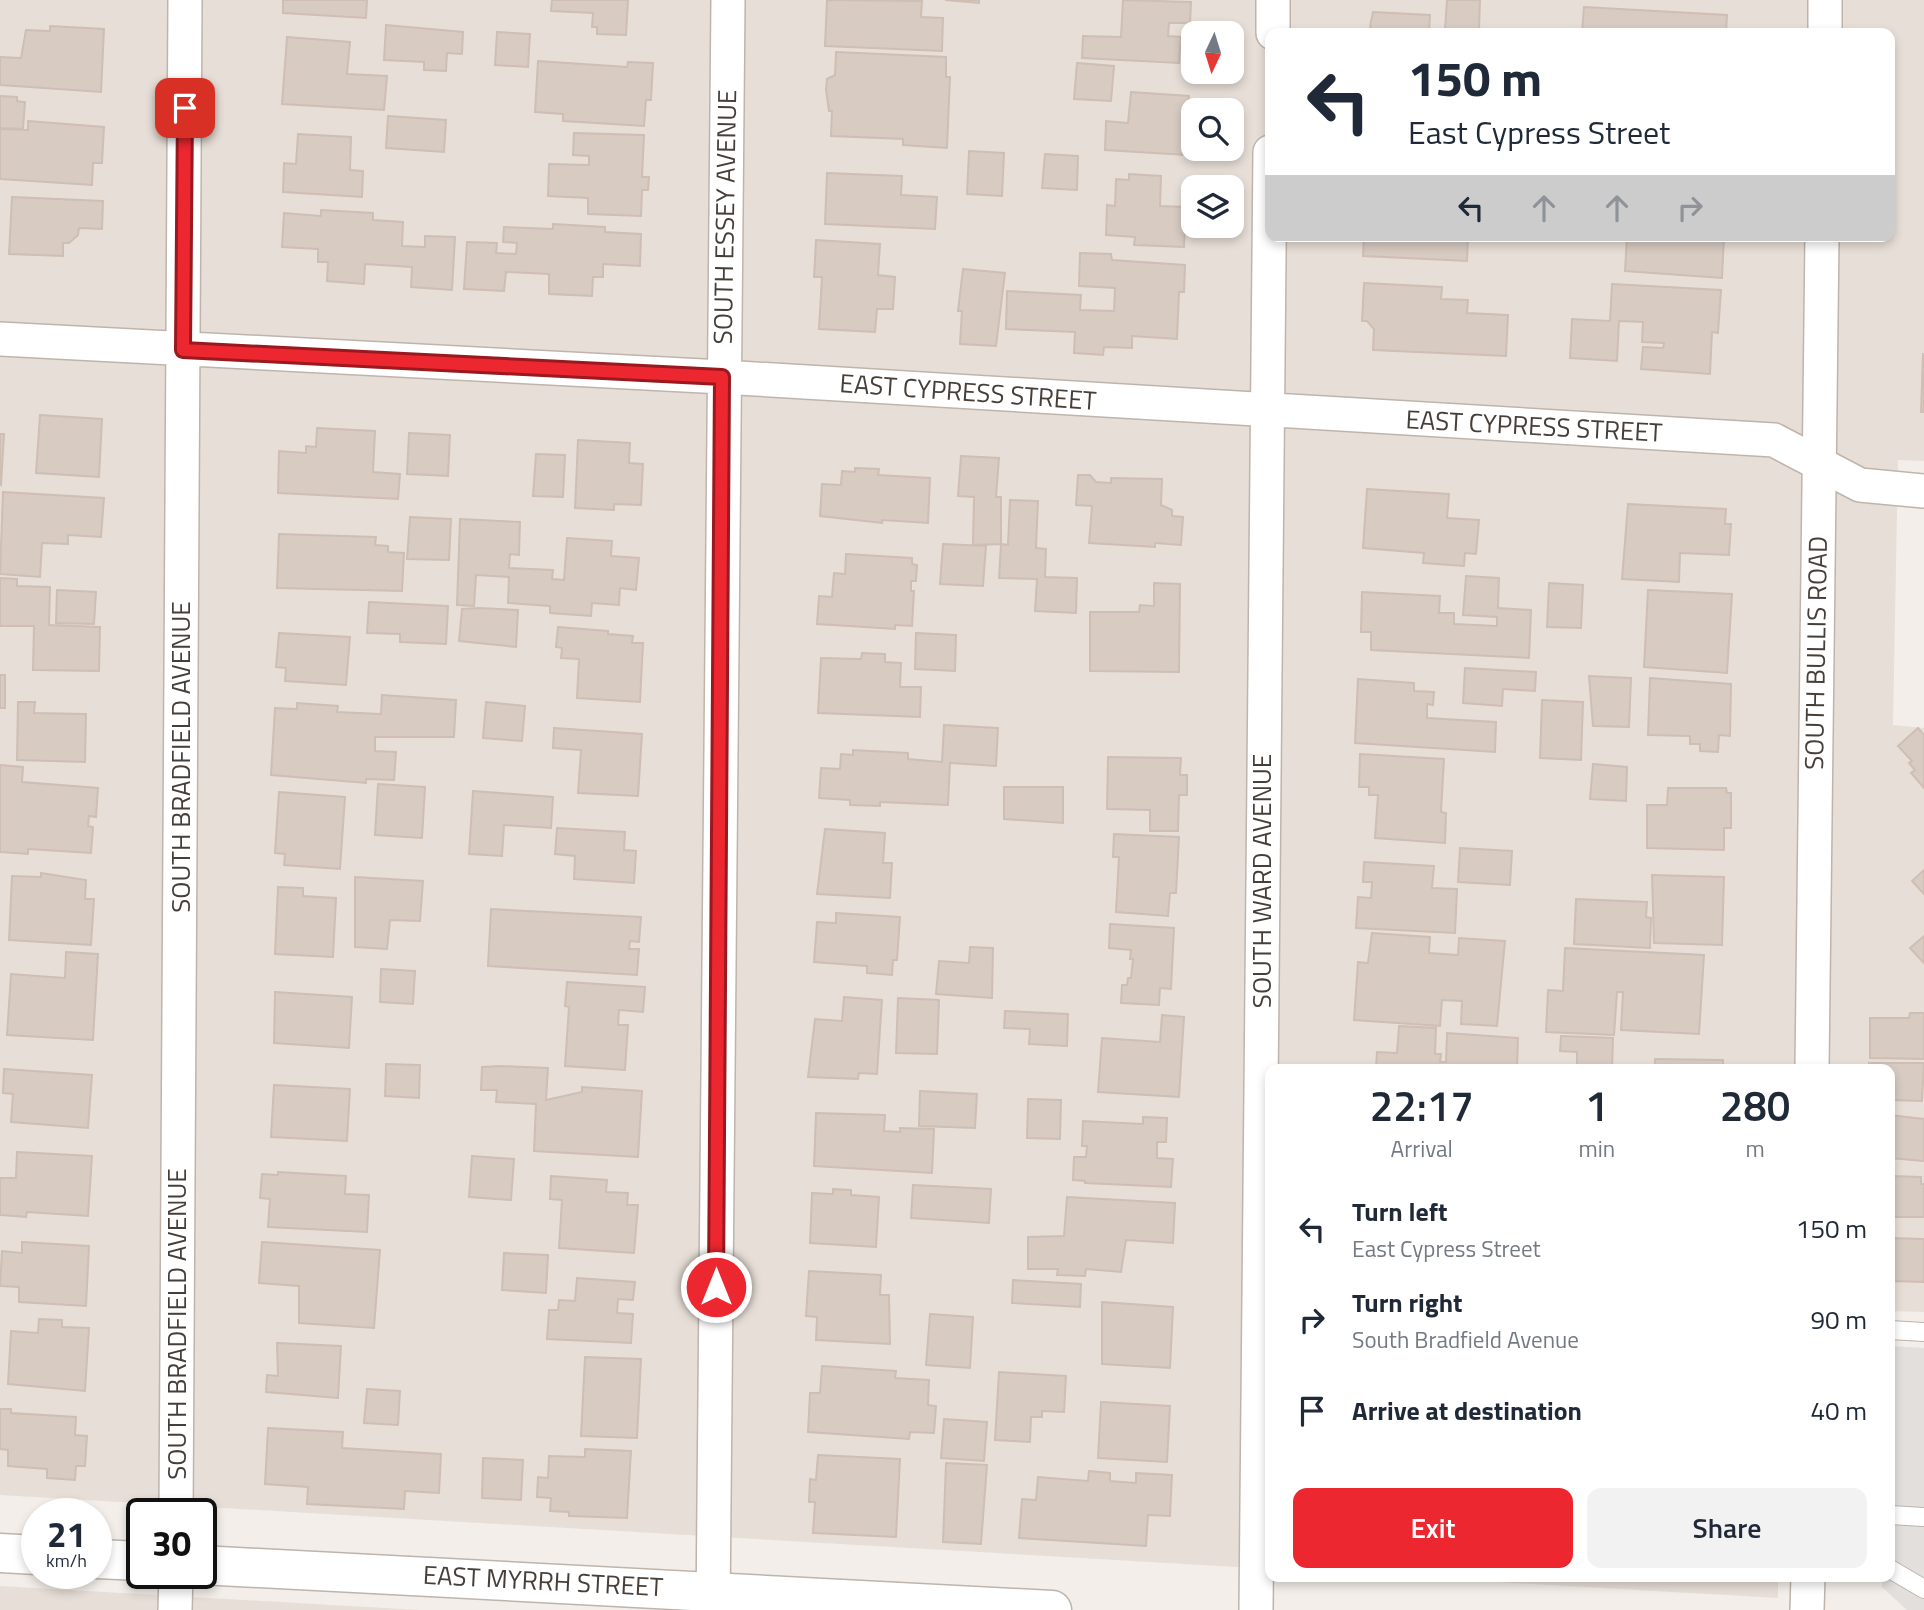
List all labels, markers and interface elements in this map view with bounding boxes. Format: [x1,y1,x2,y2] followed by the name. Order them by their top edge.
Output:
[1181,21,1244,84] north arrow
[1181,21,1244,238] map controls
[1408,40,1542,115] text: 150 m
[1293,56,1384,147] icon: left
[155,78,215,138] pin
[166,89,204,127] icon: arrive
[703,89,746,345] street label: SOUTH ESSEY AVENUE
[1181,98,1244,161] button: search
[1408,108,1670,156] text: East Cypress Street
[1181,175,1244,238] button: layers
[1452,189,1490,227] icon: left
[1525,189,1563,227] icon: ahead
[1598,189,1636,227] icon: ahead
[1671,189,1709,227] icon: right
[838,363,1098,420] street label: EAST CYPRESS STREET
[1405,399,1664,452] street label: EAST CYPRESS STREET
[1794,536,1837,770] street label: SOUTH BULLIS ROAD
[161,601,200,913] street label: SOUTH BRADFIELD AVENUE
[1242,754,1281,1008] street label: SOUTH WARD AVENUE
[1370,1073,1474,1137] text: 22:17
[1585,1073,1609,1137] text: 1
[1720,1073,1790,1137] text: 280
[1391,1131,1453,1166] text: Arrival
[1578,1131,1615,1166] text: min
[1745,1131,1765,1166] text: m
[157,1168,196,1480] street label: SOUTH BRADFIELD AVENUE
[1352,1192,1447,1231] text: Turn left
[1796,1209,1867,1248] text: 150 m
[1293,1210,1331,1248] icon: left
[1352,1231,1541,1266] text: East Cypress Street
[679,1250,753,1324] position arrow
[1352,1283,1463,1322] text: Turn right
[1810,1300,1867,1339] text: 90 m
[1293,1301,1331,1339] icon: right
[1352,1322,1579,1357] text: South Bradfield Avenue
[1352,1391,1582,1430] text: Arrive at destination
[1810,1391,1867,1430] text: 40 m
[1293,1392,1331,1430] icon: arrive
[1293,1488,1573,1568] button: Exit
[1587,1488,1867,1568] button: Share
[126,1498,217,1589] speed limit sign: 30
[47,1507,86,1561] text: 21
[46,1547,87,1574] text: km/h
[422,1555,664,1606] street label: EAST MYRRH STREET

